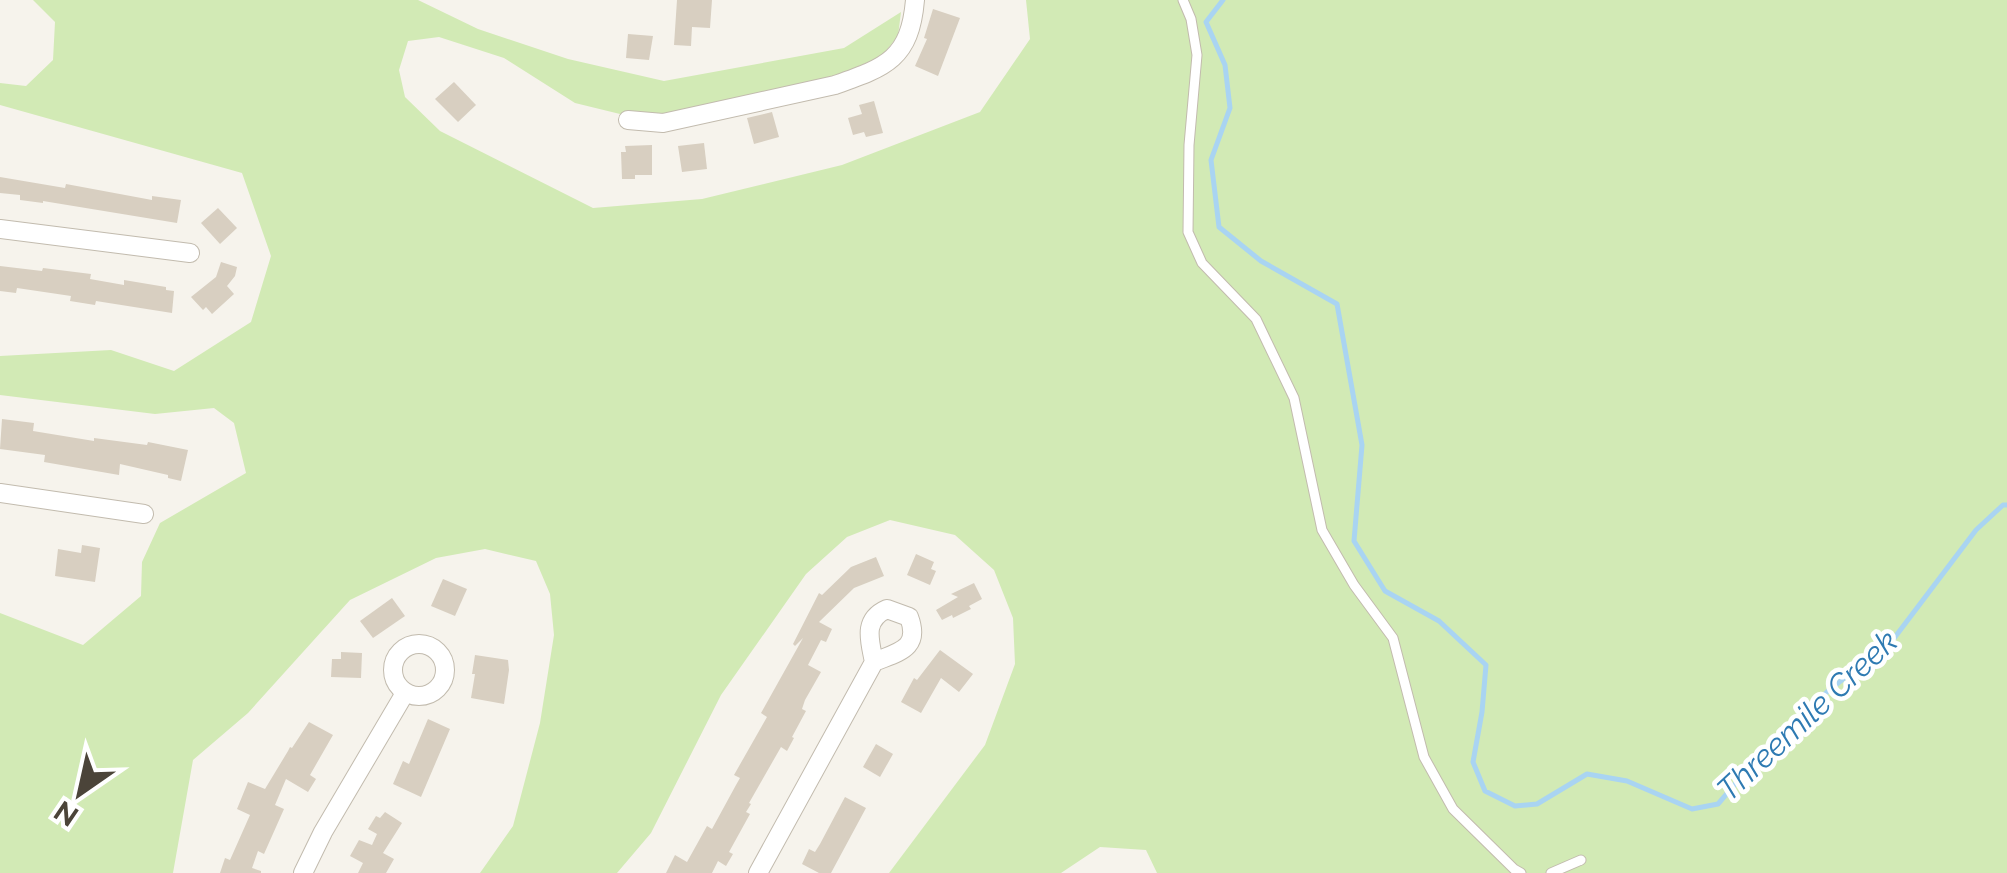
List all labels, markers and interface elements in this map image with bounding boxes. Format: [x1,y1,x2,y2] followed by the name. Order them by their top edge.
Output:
[1709,622,1905,808] water label: Threemile Creek
[30,743,130,843] north arrow
[48,794,84,833] text: N

